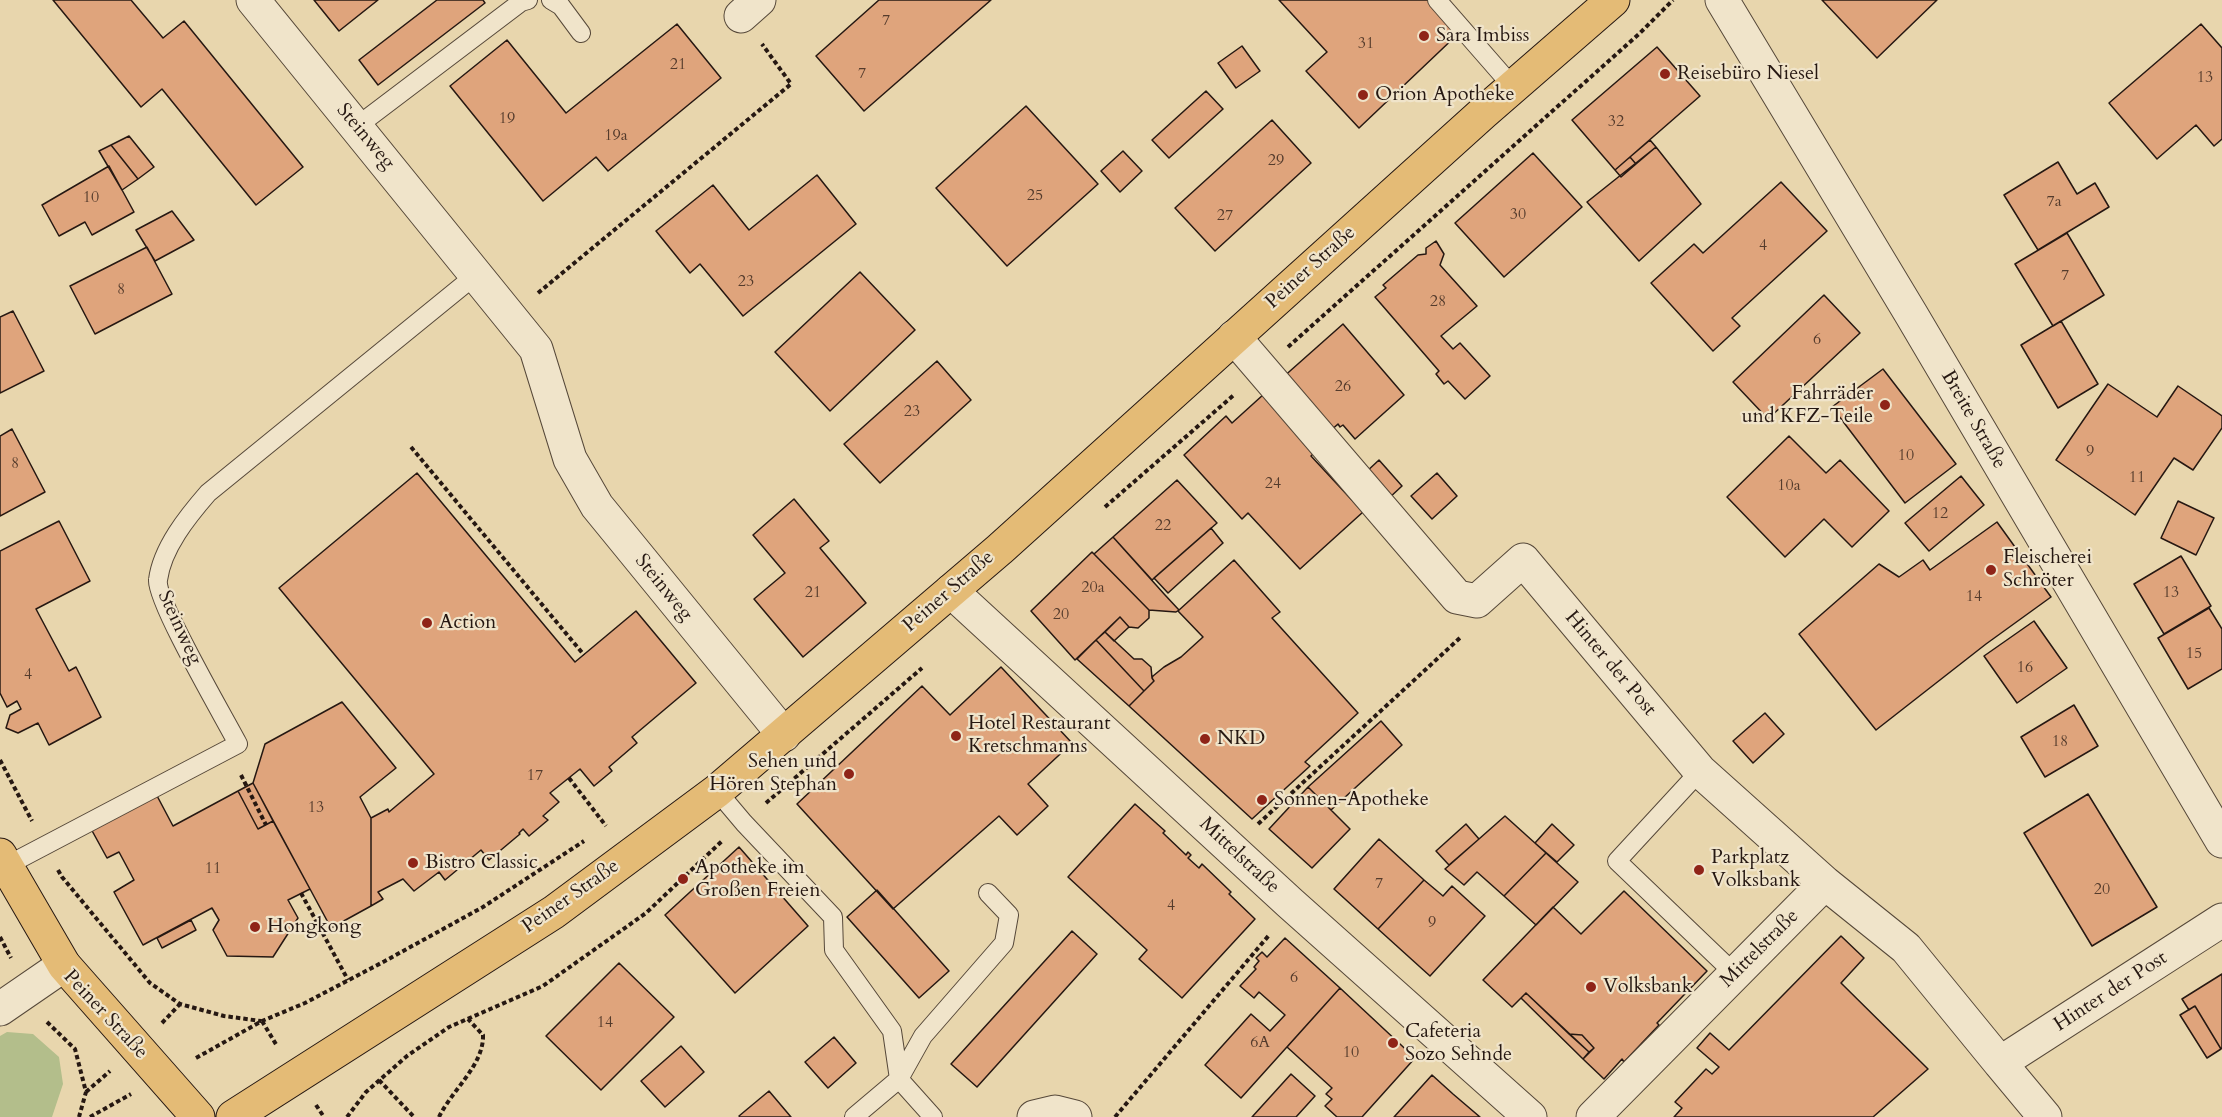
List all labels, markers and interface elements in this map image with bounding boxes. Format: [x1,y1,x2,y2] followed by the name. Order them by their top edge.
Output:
[882,11,890,31] house number: 7
[1436,24,1529,48] place label: Sara Imbiss
[1417,29,1431,43] marker: Sara Imbiss
[1358,34,1374,54] house number: 31
[670,55,686,75] house number: 21
[1677,62,1819,86] place label: Reisebüro Niesel
[858,64,866,84] house number: 7
[1658,67,1672,81] marker: Reisebüro Niesel
[2197,68,2213,88] house number: 13
[1375,83,1515,107] place label: Orion Apotheke
[1356,88,1370,102] marker: Orion Apotheke
[331,99,399,175] street label: Steinweg
[499,109,515,129] house number: 19
[1608,112,1624,132] house number: 32
[604,126,628,146] house number: 19a
[1268,151,1284,171] house number: 29
[1027,186,1043,206] house number: 25
[83,188,99,208] house number: 10
[2046,192,2062,212] house number: 7a
[1510,205,1526,225] house number: 30
[1217,206,1233,226] house number: 27
[1261,221,1361,315] street label: Peiner Straße
[1759,236,1767,256] house number: 4
[2061,266,2069,286] house number: 7
[738,272,754,292] house number: 23
[117,280,125,300] house number: 8
[1430,292,1446,312] house number: 28
[1813,330,1821,350] house number: 6
[1935,367,2011,473] street label: Breite Straße
[1335,377,1351,397] house number: 26
[1742,382,1873,429] place label: Fahrräder und KFZ-Teile
[1878,398,1892,412] marker: Fahrräder und KFZ-Teile
[904,402,920,422] house number: 23
[2086,442,2094,462] house number: 9
[1898,446,1914,466] house number: 10
[11,454,19,474] house number: 8
[2129,468,2145,488] house number: 11
[1265,474,1281,494] house number: 24
[1777,476,1801,496] house number: 10a
[1932,504,1948,524] house number: 12
[1155,516,1171,536] house number: 22
[899,546,999,638] street label: Peiner Straße
[2003,546,2092,593] place label: Fleischerei Schröter
[629,550,697,626] street label: Steinweg
[1984,563,1998,577] marker: Fleischerei Schröter
[1081,578,1105,598] house number: 20a
[805,583,821,603] house number: 21
[2163,583,2179,603] house number: 13
[151,587,207,669] street label: Steinweg
[1966,587,1982,607] house number: 14
[1053,605,1069,625] house number: 20
[1559,607,1661,721] street label: Hinter der Post
[439,611,496,635] place label: Action
[420,616,434,630] marker: Action
[2186,644,2202,664] house number: 15
[2017,658,2033,678] house number: 16
[24,665,32,685] house number: 4
[968,712,1111,759] place label: Hotel Restaurant Kretschmanns
[1217,727,1265,751] place label: NKD
[949,729,963,743] marker: Hotel Restaurant Kretschmanns
[1198,732,1212,746] marker: NKD
[2052,732,2068,752] house number: 18
[709,750,837,797] place label: Sehen und Hören Stephan
[527,766,543,786] house number: 17
[842,767,856,781] marker: Sehen und Hören Stephan
[1274,788,1429,812] place label: Sonnen-Apotheke
[1255,793,1269,807] marker: Sonnen-Apotheke
[308,798,324,818] house number: 13
[1194,813,1284,899] street label: Mittelstraße
[1711,846,1800,893] place label: Parkplatz Volksbank
[425,851,538,875] place label: Bistro Classic
[518,855,624,939] street label: Peiner Straße
[406,856,420,870] marker: Bistro Classic
[695,856,821,903] place label: Apotheke im Großen Freien
[205,859,221,879] house number: 11
[1692,863,1706,877] marker: Parkplatz Volksbank
[676,872,690,886] marker: Apotheke im Großen Freien
[1375,874,1383,894] house number: 7
[2094,880,2110,900] house number: 20
[1167,896,1175,916] house number: 4
[1716,905,1804,993] street label: Mittelstraße
[1428,913,1436,933] house number: 9
[267,915,361,939] place label: Hongkong
[248,920,262,934] marker: Hongkong
[2050,947,2172,1037] street label: Hinter der Post
[58,966,152,1064] street label: Peiner Straße
[1290,968,1298,988] house number: 6
[1603,975,1692,999] place label: Volksbank
[1584,980,1598,994] marker: Volksbank
[597,1013,613,1033] house number: 14
[1405,1020,1512,1067] place label: Cafeteria Sozo Sehnde
[1250,1033,1270,1053] house number: 6A
[1386,1036,1400,1050] marker: Cafeteria Sozo Sehnde
[1343,1043,1359,1063] house number: 10

